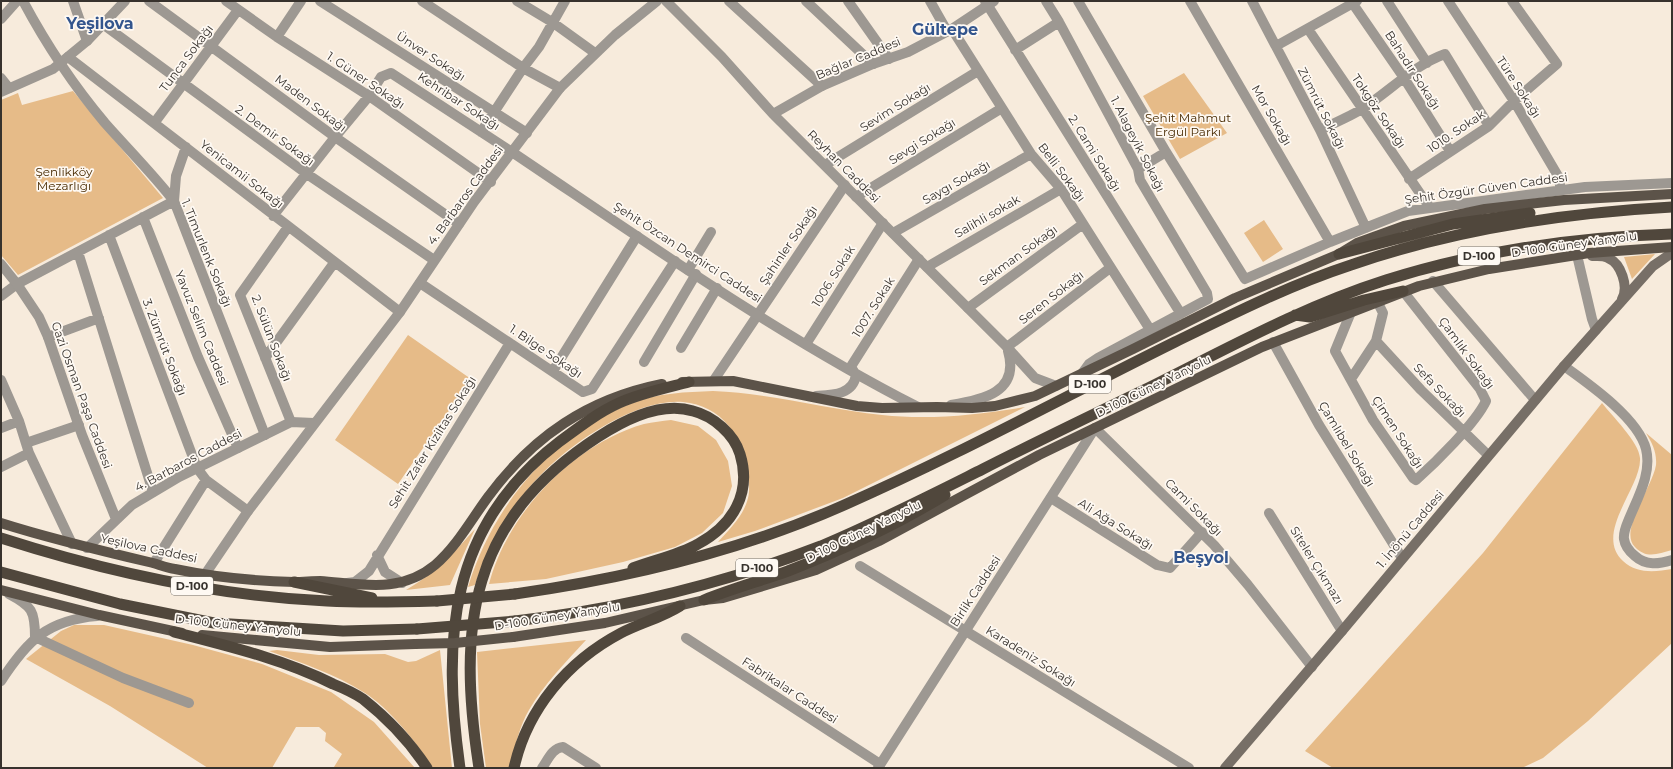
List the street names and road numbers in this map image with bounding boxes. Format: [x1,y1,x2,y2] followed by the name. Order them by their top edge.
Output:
[156,21,216,95] street label: Tunca Sokağı
[394,28,468,84] street label: Ünver Sokağı
[1382,28,1444,112] street label: Bahadır Sokağı
[813,33,903,83] street label: Bağlar Caddesi
[324,48,408,112] street label: 1. Güner Sokağı
[1494,53,1544,121] street label: Türe Sokağı
[1295,65,1349,151] street label: Zümrüt Sokağı
[415,69,503,133] street label: Kehribar Sokağı
[272,71,350,135] street label: Maden Sokağı
[1349,71,1409,151] street label: Tokgöz Sokağı
[857,79,933,135] street label: Sevim Sokağı
[1249,82,1295,148] street label: Mor Sokağı
[1108,94,1168,194] street label: 1. Alageyik Sokağı
[232,101,318,169] street label: 2. Demir Sokağı
[1424,106,1488,156] street label: 1010. Sokak
[1065,112,1125,194] street label: 2. Cami Sokağı
[886,115,958,167] street label: Sevgi Sokağı
[804,126,884,206] street label: Reyhan Caddesi
[197,137,287,211] street label: Yenicamii Sokağı
[1035,140,1089,204] street label: Belli Sokağı
[424,142,506,248] street label: 4. Barbaros Caddesi
[919,157,993,207] street label: Saygı Sokağı
[1404,169,1568,207] street label: Şehit Özgür Güven Caddesi
[951,191,1023,241] street label: Salihli sokak
[178,197,236,309] street label: 1. Timurlenk Sokağı
[611,198,765,306] street label: Şehit Özcan Demirci Caddesi
[756,202,820,288] street label: Şahinler Sokağı
[976,222,1060,288] street label: Sekman Sokağı
[1510,228,1638,260] street label: D-100 Güney Yanyolu
[808,242,858,309] street label: 1006. Sokak
[1458,247,1500,265] road number: D-100
[1016,267,1086,327] street label: Seren Sokağı
[172,268,232,388] street label: Yavuz Selim Caddesi
[848,273,898,340] street label: 1007. Sokak
[249,293,295,383] street label: 2. Sülün Sokağı
[140,297,190,397] street label: 3. Zümrüt Sokağı
[1436,314,1498,392] street label: Çamlık Sokağı
[48,319,116,471] street label: Gazi Osman Paşa Caddesi
[507,321,585,381] street label: 1. Bilge Sokağı
[1093,351,1213,421] street label: D-100 Güney Yanyolu
[1411,360,1469,420] street label: Sefa Sokağı
[385,373,479,511] street label: Sehit Zafer Kiziltas Sokağı
[1069,375,1111,393] road number: D-100
[1369,393,1427,471] street label: Çimen Sokağı
[1316,399,1378,489] street label: Çamlıbel Sokağı
[132,425,244,495] street label: 4. Barbaros Caddesi
[1162,475,1226,539] street label: Cami Sokağı
[1373,487,1447,571] street label: 1. İnönü Caddesi
[1076,495,1156,553] street label: Ali Ağa Sokağı
[803,496,923,566] street label: D-100 Güney Yanyolu
[1287,523,1347,607] street label: Siteler Çıkmazı
[99,530,199,566] street label: Yeşilova Caddesi
[946,553,1004,629] street label: Birlik Caddesi
[736,559,778,577] road number: D-100
[171,577,213,595] road number: D-100
[493,599,621,633] street label: D-100 Güney Yanyolu
[174,611,302,639] street label: D-100 Güney Yanyolu
[983,622,1079,690] street label: Karadeniz Sokağı
[739,653,841,727] street label: Fabrikalar Caddesi

